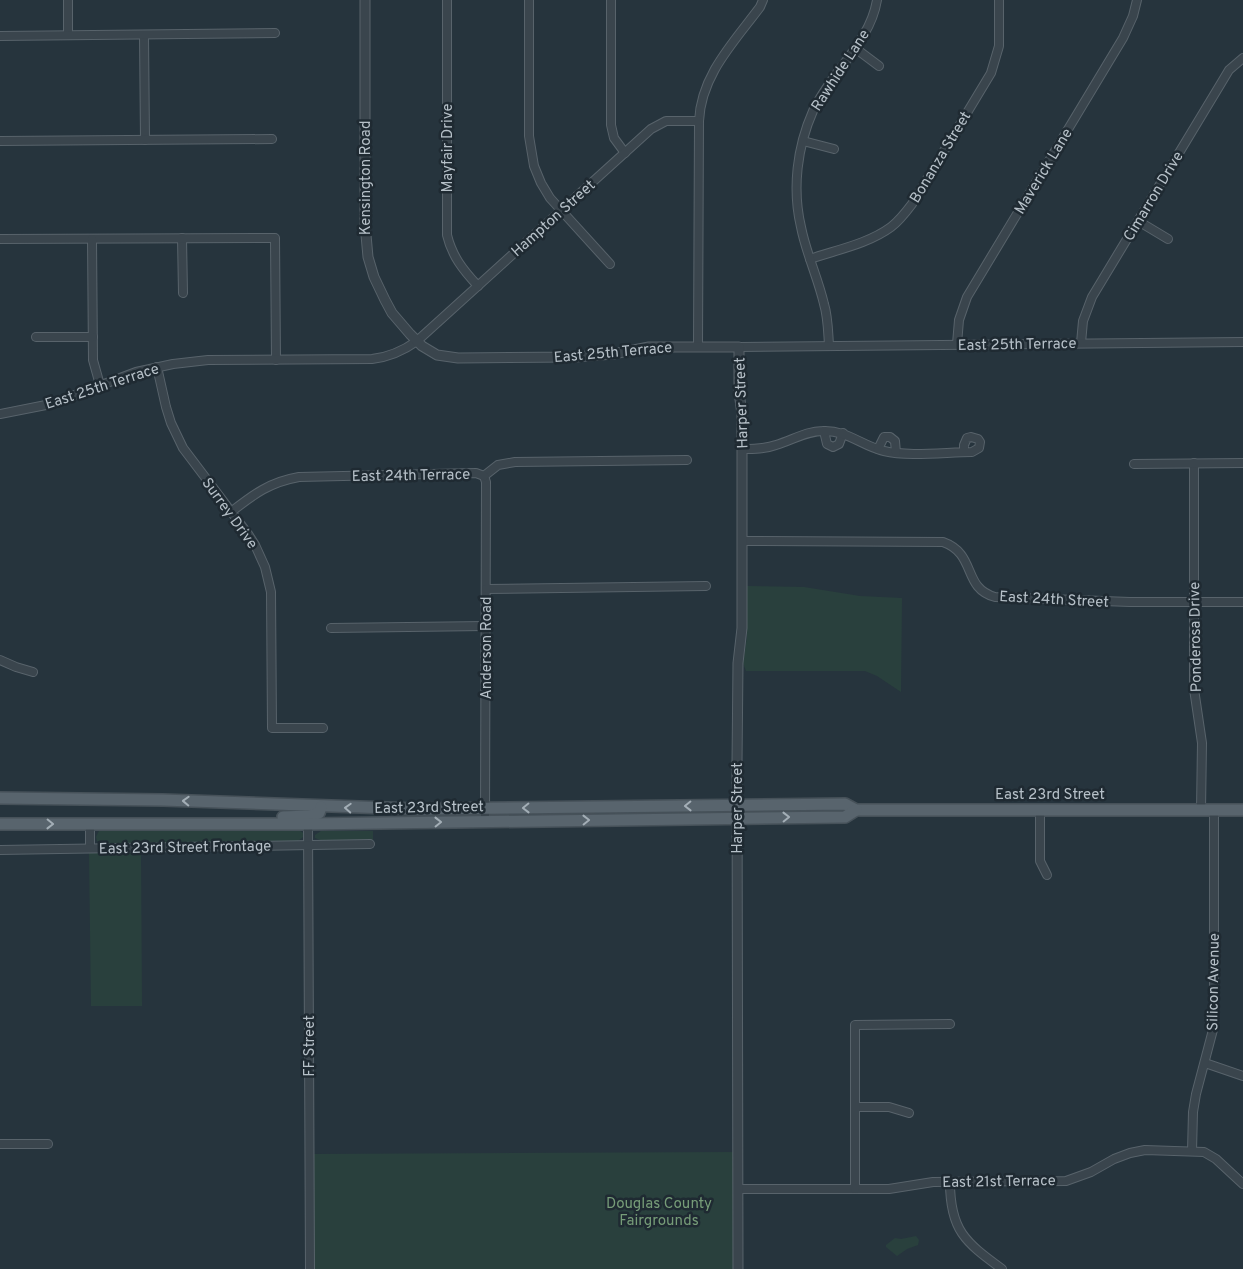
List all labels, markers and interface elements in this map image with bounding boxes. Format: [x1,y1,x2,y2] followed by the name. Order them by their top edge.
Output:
[808,26,875,115] street label: Rawhide Lane
[439,104,458,192] street label: Mayfair Drive
[906,108,976,207] street label: Bonanza Street
[357,121,376,235] street label: Kensington Road
[1011,125,1077,218] street label: Maverick Lane
[1120,148,1189,245] street label: Cimarron Drive
[508,176,600,262] street label: Hampton Street
[957,335,1077,356] street label: East 25th Terrace
[553,339,673,368] street label: East 25th Terrace
[731,357,754,449] street label: Harper Street
[43,360,162,415] street label: East 25th Terrace
[352,466,471,487] street label: East 24th Terrace
[197,475,261,553] street label: Surrey Drive
[1186,582,1207,692] street label: Ponderosa Drive
[999,588,1109,613] street label: East 24th Street
[478,596,497,700] street label: Anderson Road
[729,762,748,854] street label: Harper Street
[995,786,1105,805] street label: East 23rd Street
[182,795,190,806] one-way arrow
[374,798,484,819] street label: East 23rd Street
[684,801,692,811] one-way arrow
[344,802,352,813] one-way arrow
[522,803,530,813] one-way arrow
[782,812,790,823] one-way arrow
[582,815,590,825] one-way arrow
[434,817,442,827] one-way arrow
[46,819,54,830] one-way arrow
[99,837,272,860] street label: East 23rd Street Frontage
[1204,933,1225,1031] street label: Silicon Avenue
[301,1015,320,1077] street label: FF Street
[942,1172,1056,1193] street label: East 21st Terrace
[606,1195,712,1231] park label: Douglas County Fairgrounds

